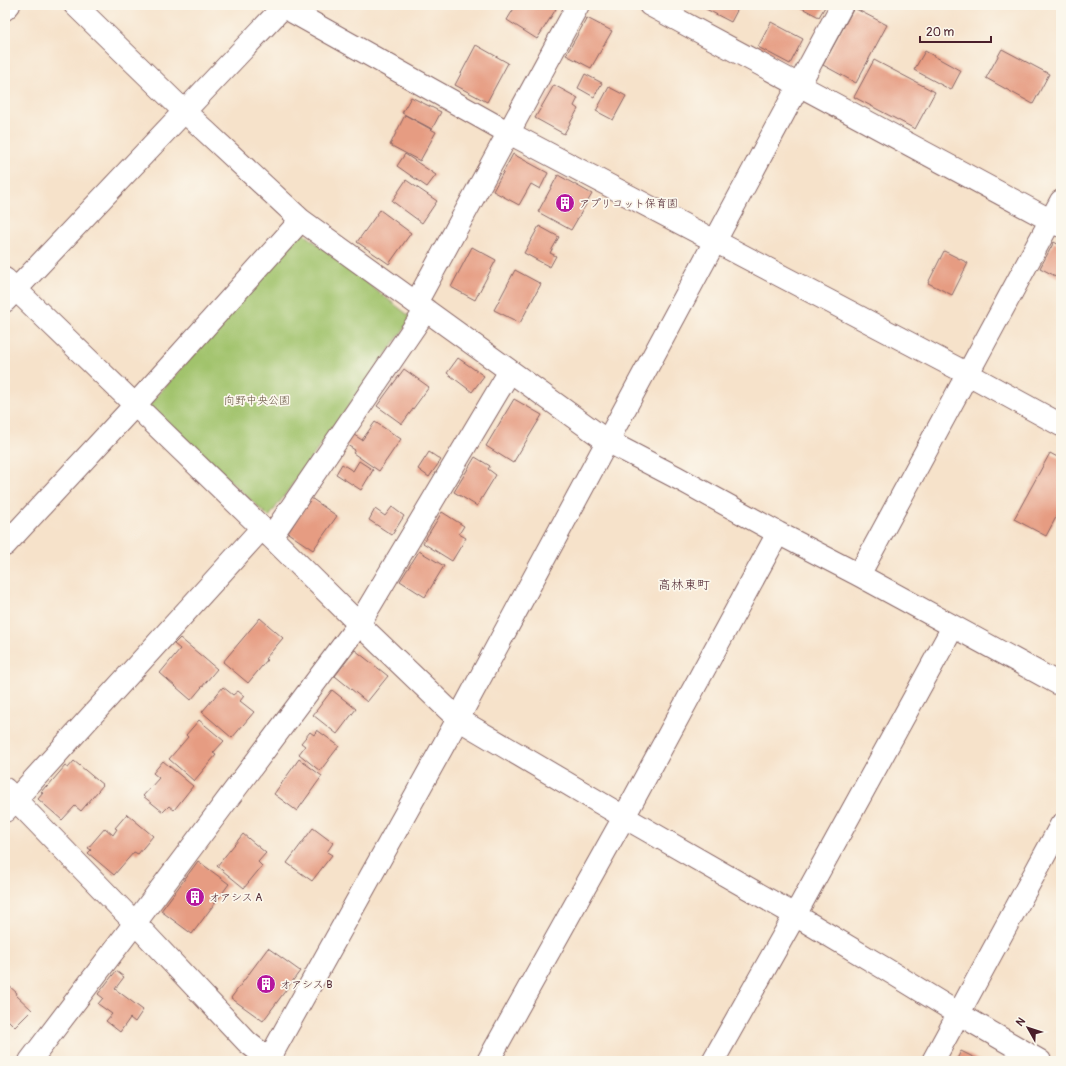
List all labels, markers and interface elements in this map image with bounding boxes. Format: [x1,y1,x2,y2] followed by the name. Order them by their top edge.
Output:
[920,18,991,44] scale bar
[926,25,955,40] text: 20 m
[554,192,576,214] building icon: アプリコット保育園
[579,197,678,210] place label: アプリコット保育園
[224,394,290,407] park label: 向野中央公園
[658,577,710,593] district label: 高林東町
[184,886,206,908] building icon: オアシス A
[209,891,262,904] place label: オアシス A
[255,973,277,995] building icon: オアシス B
[280,978,332,991] place label: オアシス B
[1008,1008,1048,1048] north arrow
[1013,1015,1028,1029] text: N

